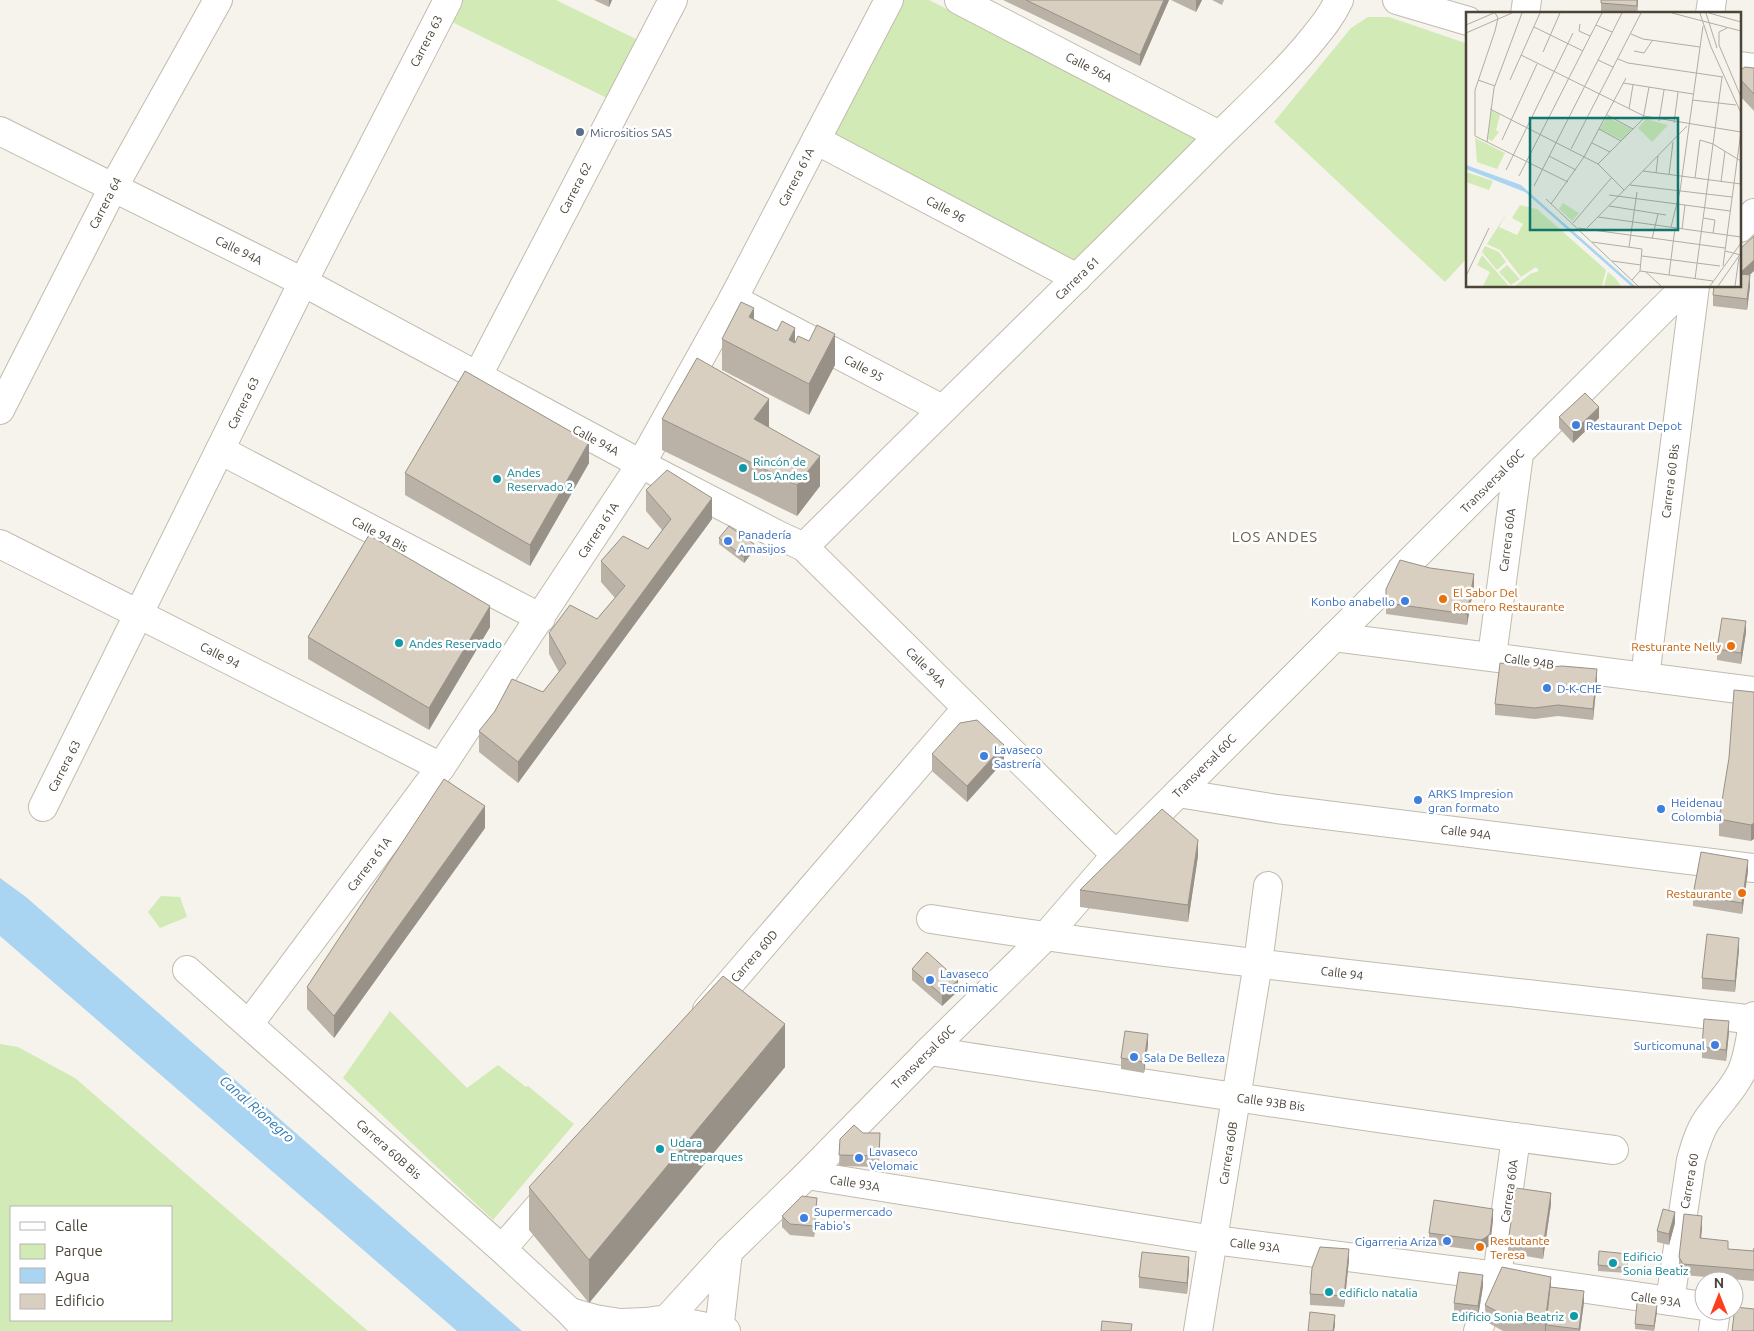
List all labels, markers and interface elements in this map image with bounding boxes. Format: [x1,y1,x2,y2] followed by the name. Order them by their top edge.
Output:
[1466,12,1742,288] inset map
[407,13,445,69] street label: Carrera 63
[1064,50,1115,84] street label: Calle 96A
[574,126,586,138] marker: Micrositios SAS
[590,126,672,139] place label: Micrositios SAS
[776,145,816,208] street label: Carrera 61A
[556,160,594,216] street label: Carrera 62
[86,175,124,231] street label: Carrera 64
[924,193,968,225] street label: Calle 96
[213,233,265,267] street label: Calle 94A
[1052,254,1102,302] street label: Carrera 61
[842,352,886,384] street label: Calle 95
[225,375,261,431] street label: Carrera 63
[1570,419,1582,431] marker: Restaurant Depot
[1586,419,1682,432] place label: Restaurant Depot
[571,422,622,458] street label: Calle 94A
[1659,443,1681,519] street label: Carrera 60 Bis
[1458,446,1527,515] street label: Transversal 60C
[753,455,808,482] place label: Rincón de Los Andes
[737,462,749,474] marker: Rincón de Los Andes
[507,466,573,493] place label: Andes Reservado 2
[491,473,503,485] marker: Andes Reservado 2
[575,499,621,560] street label: Carrera 61A
[1497,507,1517,573] street label: Carrera 60A
[350,514,410,554] street label: Calle 94 Bis
[738,528,792,555] place label: Panadería Amasijos
[1232,528,1318,545] district label: LOS ANDES
[722,535,734,547] marker: Panadería Amasijos
[1453,586,1565,613] place label: El Sabor Del Romero Restaurante
[1437,593,1449,605] marker: El Sabor Del Romero Restaurante
[1311,595,1395,608] place label: Konbo anabello
[1399,595,1411,607] marker: Konbo anabello
[393,637,405,649] marker: Andes Reservado
[409,637,502,650] place label: Andes Reservado
[198,640,242,671] street label: Calle 94
[1631,640,1721,653] place label: Resturante Nelly
[1725,640,1737,652] marker: Resturante Nelly
[904,645,949,690] street label: Calle 94A
[1503,651,1555,671] street label: Calle 94B
[1541,682,1553,694] marker: D-K-CHE
[1557,682,1602,695] place label: D-K-CHE
[1170,731,1239,800] street label: Transversal 60C
[45,738,83,794] street label: Carrera 63
[994,743,1043,770] place label: Lavaseco Sastrería
[978,750,990,762] marker: Lavaseco Sastrería
[1428,787,1513,814] place label: ARKS Impresion gran formato
[1412,794,1424,806] marker: ARKS Impresion gran formato
[1671,796,1722,823] place label: Heidenau Colombia
[1655,803,1667,815] marker: Heidenau Colombia
[1440,822,1492,842] street label: Calle 94A
[345,834,394,893] street label: Carrera 61A
[1666,887,1732,900] place label: Restaurante
[1736,887,1748,899] marker: Restaurante
[728,927,780,985] street label: Carrera 60D
[1320,964,1364,982] street label: Calle 94
[940,967,998,994] place label: Lavaseco Tecnimatic
[924,974,936,986] marker: Lavaseco Tecnimatic
[889,1022,958,1091] street label: Transversal 60C
[1634,1039,1705,1052] place label: Surticomunal
[1709,1039,1721,1051] marker: Surticomunal
[1128,1051,1140,1063] marker: Sala De Belleza
[1144,1051,1225,1064] place label: Sala De Belleza
[216,1072,298,1146] water label: Canal Rionegro
[1236,1091,1306,1113] street label: Calle 93B Bis
[354,1117,424,1181] street label: Carrera 60B Bis
[1217,1120,1239,1186] street label: Carrera 60B
[670,1136,743,1163] place label: Udara Entreparques
[654,1143,666,1155] marker: Udara Entreparques
[869,1145,918,1172] place label: Lavaseco Velomaic
[853,1152,865,1164] marker: Lavaseco Velomaic
[1678,1152,1700,1210] street label: Carrera 60
[1498,1158,1520,1224] street label: Carrera 60A
[829,1173,881,1193] street label: Calle 93A
[814,1205,893,1232] place label: Supermercado Fabio's
[10,1206,172,1321] legend
[798,1212,810,1224] marker: Supermercado Fabio's
[55,1217,88,1234] text: Calle
[1490,1234,1550,1261] place label: Restutante Teresa
[1229,1235,1281,1255] street label: Calle 93A
[1355,1235,1437,1248] place label: Cigarreria Ariza
[1441,1235,1453,1247] marker: Cigarreria Ariza
[1474,1241,1486,1253] marker: Restutante Teresa
[55,1242,103,1259] text: Parque
[1623,1250,1689,1277] place label: Edificio Sonia Beatiz
[1607,1257,1619,1269] marker: Edificio Sonia Beatiz
[55,1267,90,1284] text: Agua
[1694,1271,1744,1321] north arrow
[1714,1275,1724,1291] text: N
[1323,1286,1335,1298] marker: edificlo natalia
[1339,1286,1418,1299] place label: edificlo natalia
[1630,1289,1682,1309] street label: Calle 93A
[55,1292,104,1309] text: Edificio
[1452,1310,1564,1323] place label: Edificio Sonia Beatriz
[1568,1310,1580,1322] marker: Edificio Sonia Beatriz

